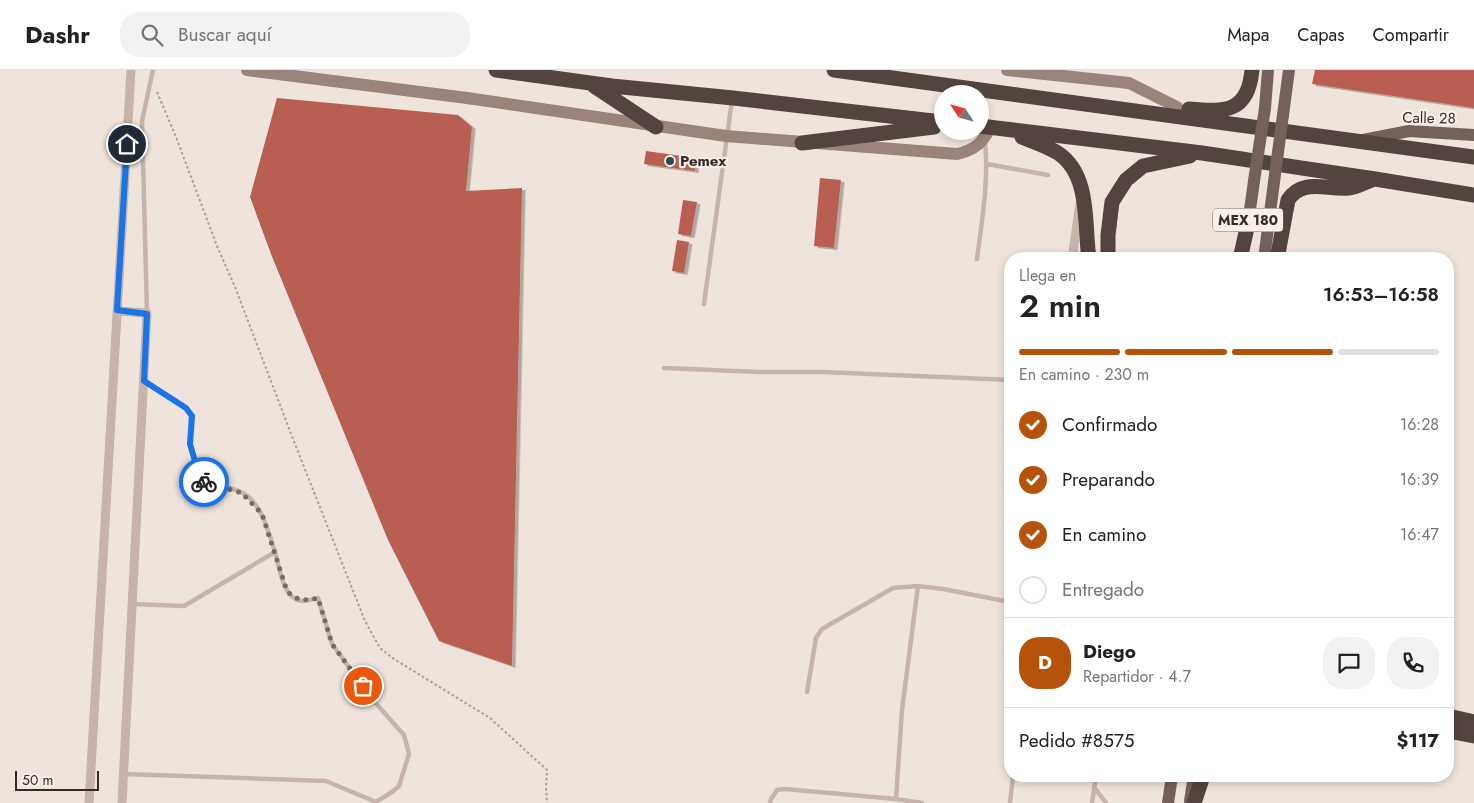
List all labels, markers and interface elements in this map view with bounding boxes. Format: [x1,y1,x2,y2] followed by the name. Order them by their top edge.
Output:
[120,12,470,57] search box
[25,17,90,52] text: Dashr
[138,21,166,49] icon: search
[178,21,272,48] text: Buscar aquí
[1227,22,1269,48] text: Mapa
[1297,22,1345,48] text: Capas
[1373,22,1449,48] text: Compartir
[934,85,989,140] north arrow
[934,85,989,140] map controls
[1402,107,1456,129] street label: Calle 28
[106,123,148,165] pin
[113,130,141,158] icon: home
[680,150,726,172] place label: Pemex
[664,155,676,167] marker: Pemex
[1213,208,1283,232] road number: MEX 180
[1019,264,1076,287] text: Llega en
[1323,281,1439,308] text: 16:53–16:58
[1019,283,1101,329] text: 2 min
[1019,363,1149,386] text: En camino · 230 m
[1019,411,1047,439] icon: check
[1062,411,1157,438] text: Confirmado
[1400,413,1439,436] text: 16:28
[179,457,229,507] courier
[1019,466,1047,494] icon: check
[1062,466,1155,493] text: Preparando
[190,468,218,496] icon: bike
[1400,468,1439,491] text: 16:39
[1019,521,1047,549] icon: check
[1062,521,1146,548] text: En camino
[1400,523,1439,546] text: 16:47
[1062,576,1144,603] text: Entregado
[1323,637,1375,689] button: chat
[1387,637,1439,689] button: phone
[1083,638,1136,665] text: Diego
[1038,649,1052,676] text: D
[342,665,384,707] pin
[1083,665,1191,688] text: Repartidor · 4.7
[349,672,377,700] icon: bag
[1019,727,1135,754] text: Pedido #8575
[1396,727,1439,754] text: $117
[15,768,99,791] scale bar
[22,770,53,790] text: 50 m

